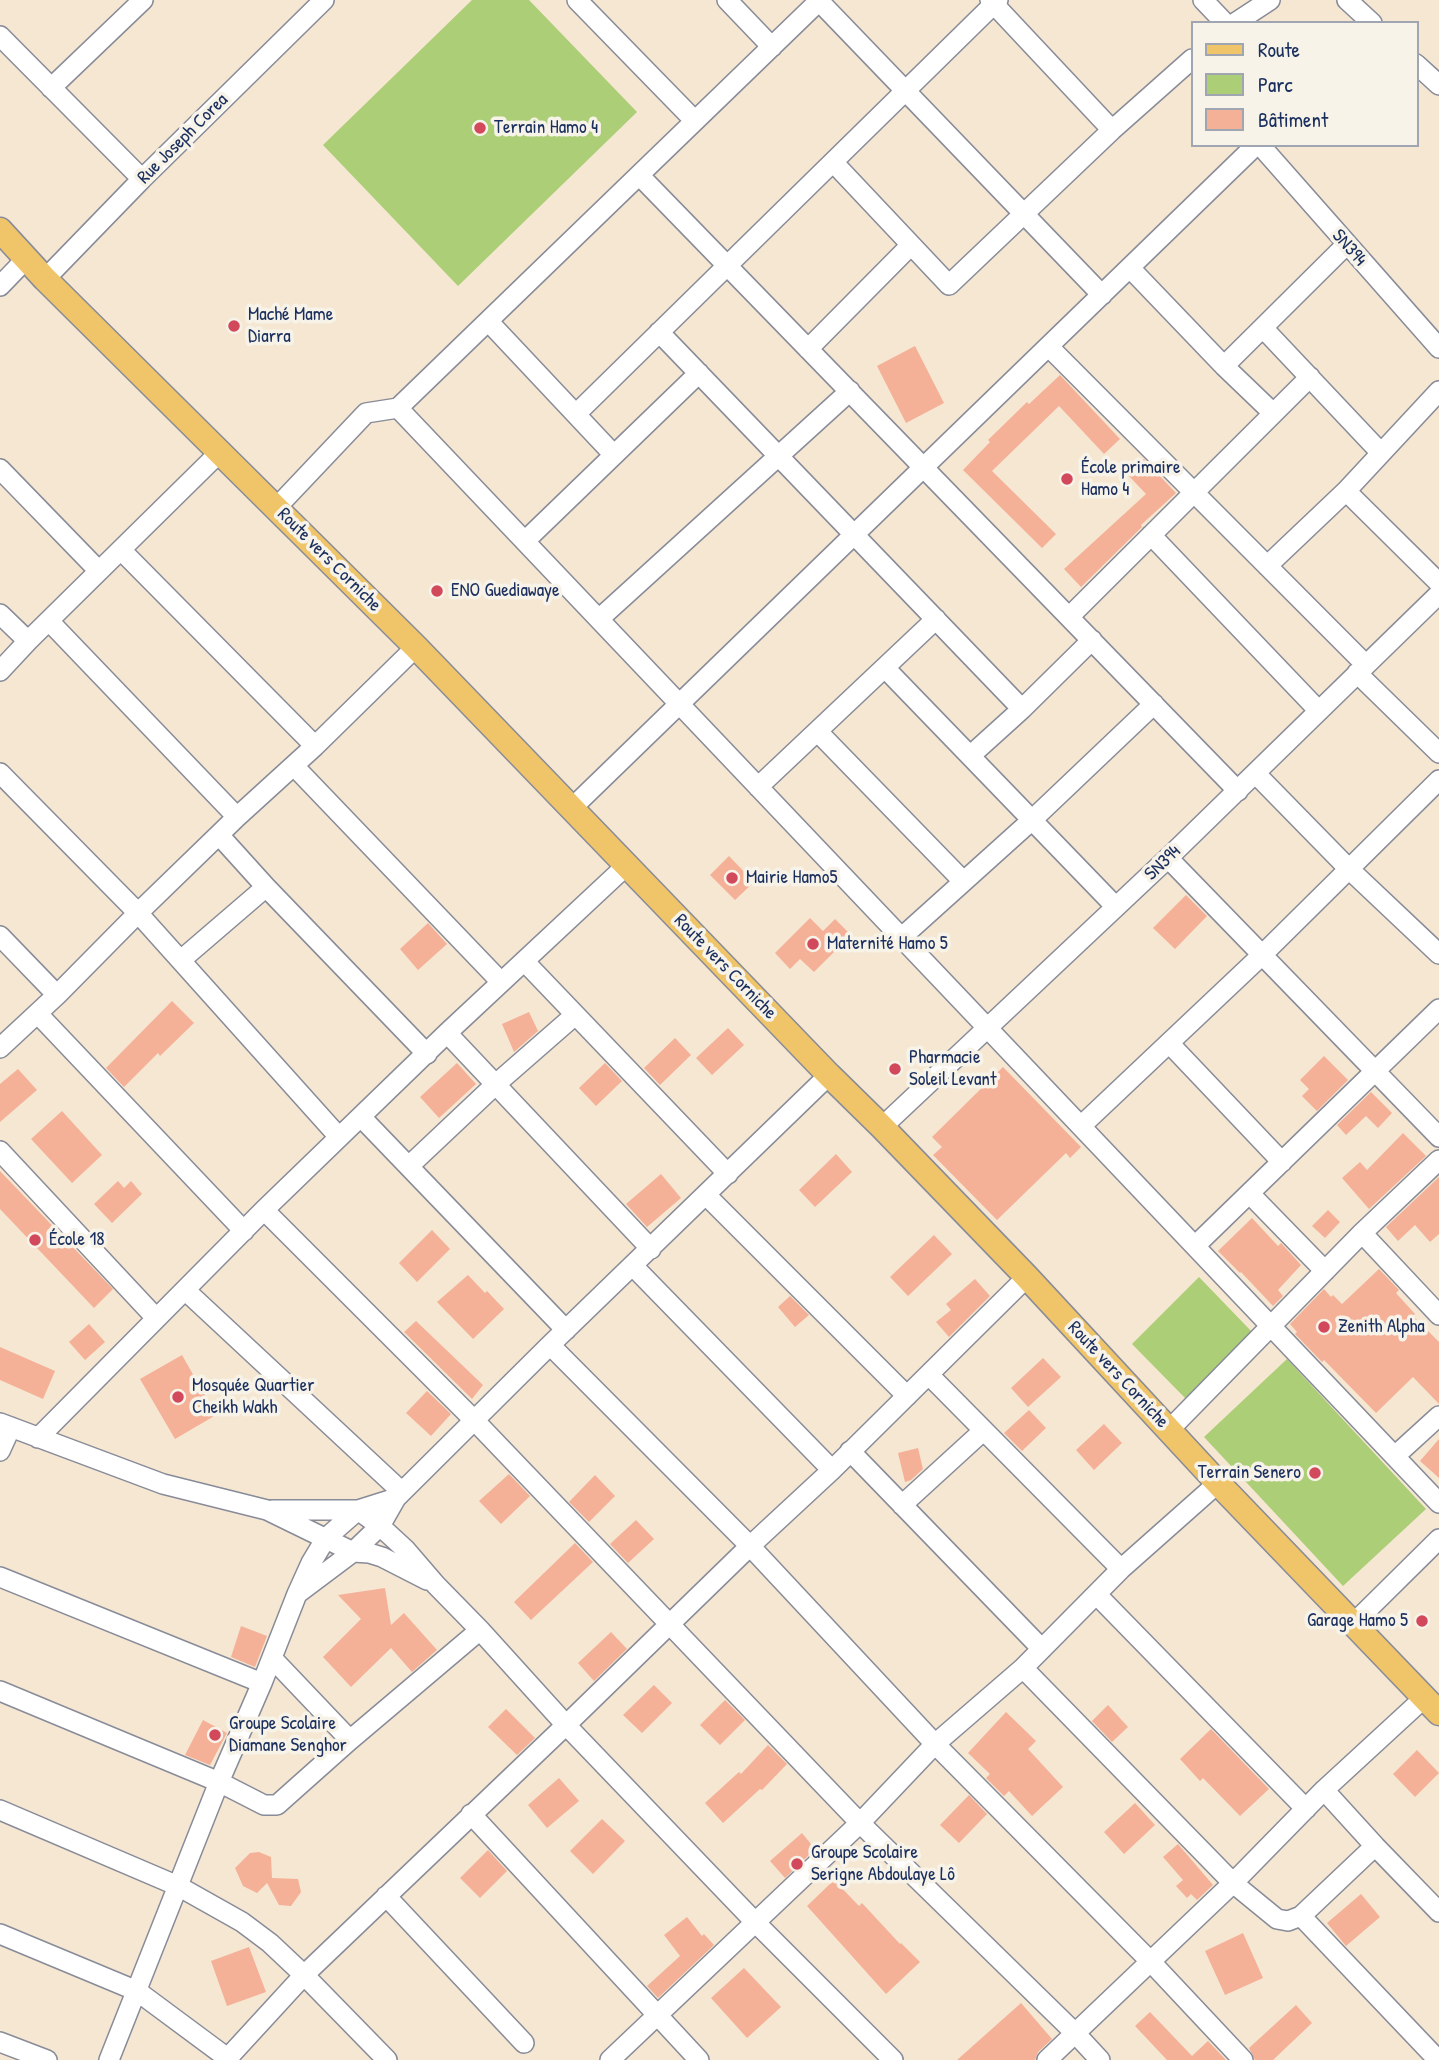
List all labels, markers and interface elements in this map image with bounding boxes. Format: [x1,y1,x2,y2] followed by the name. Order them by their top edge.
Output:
[1190,21,1418,147] legend
[1258,35,1300,64] text: Route
[1258,70,1293,99] text: Parc
[133,89,233,189] street label: Rue Joseph Corea
[1258,105,1328,134] text: Bâtiment
[494,117,598,139] place label: Terrain Hamo 4
[472,120,488,136] marker: Terrain Hamo 4
[1327,225,1371,271] street label: SN394
[248,304,333,348] place label: Maché Mame Diarra
[226,318,242,334] marker: Maché Mame Diarra
[1081,457,1181,501] place label: École primaire Hamo 4
[1059,471,1075,487] marker: École primaire Hamo 4
[272,503,386,617] street label: Route vers Corniche
[451,580,560,602] place label: ENO Guediawaye
[429,583,445,599] marker: ENO Guediawaye
[1140,840,1186,886] street label: SN394
[746,867,837,889] place label: Mairie Hamo5
[724,870,740,886] marker: Mairie Hamo5
[669,910,781,1024] street label: Route vers Corniche
[827,933,948,955] place label: Maternité Hamo 5
[805,936,821,952] marker: Maternité Hamo 5
[909,1047,996,1091] place label: Pharmacie Soleil Levant
[887,1061,903,1077] marker: Pharmacie Soleil Levant
[49,1229,105,1251] place label: École 18
[27,1232,43,1248] marker: École 18
[1338,1316,1425,1338] place label: Zenith Alpha
[1063,1317,1173,1433] street label: Route vers Corniche
[1316,1319,1332,1335] marker: Zenith Alpha
[192,1375,315,1419] place label: Mosquée Quartier Cheikh Wakh
[170,1389,186,1405] marker: Mosquée Quartier Cheikh Wakh
[1198,1462,1301,1484] place label: Terrain Senero
[1307,1465,1323,1481] marker: Terrain Senero
[1307,1610,1408,1632] place label: Garage Hamo 5
[1414,1613,1430,1629] marker: Garage Hamo 5
[229,1713,347,1757] place label: Groupe Scolaire Diamane Senghor
[207,1727,223,1743] marker: Groupe Scolaire Diamane Senghor
[811,1842,955,1886] place label: Groupe Scolaire Serigne Abdoulaye Lô
[789,1856,805,1872] marker: Groupe Scolaire Serigne Abdoulaye Lô

